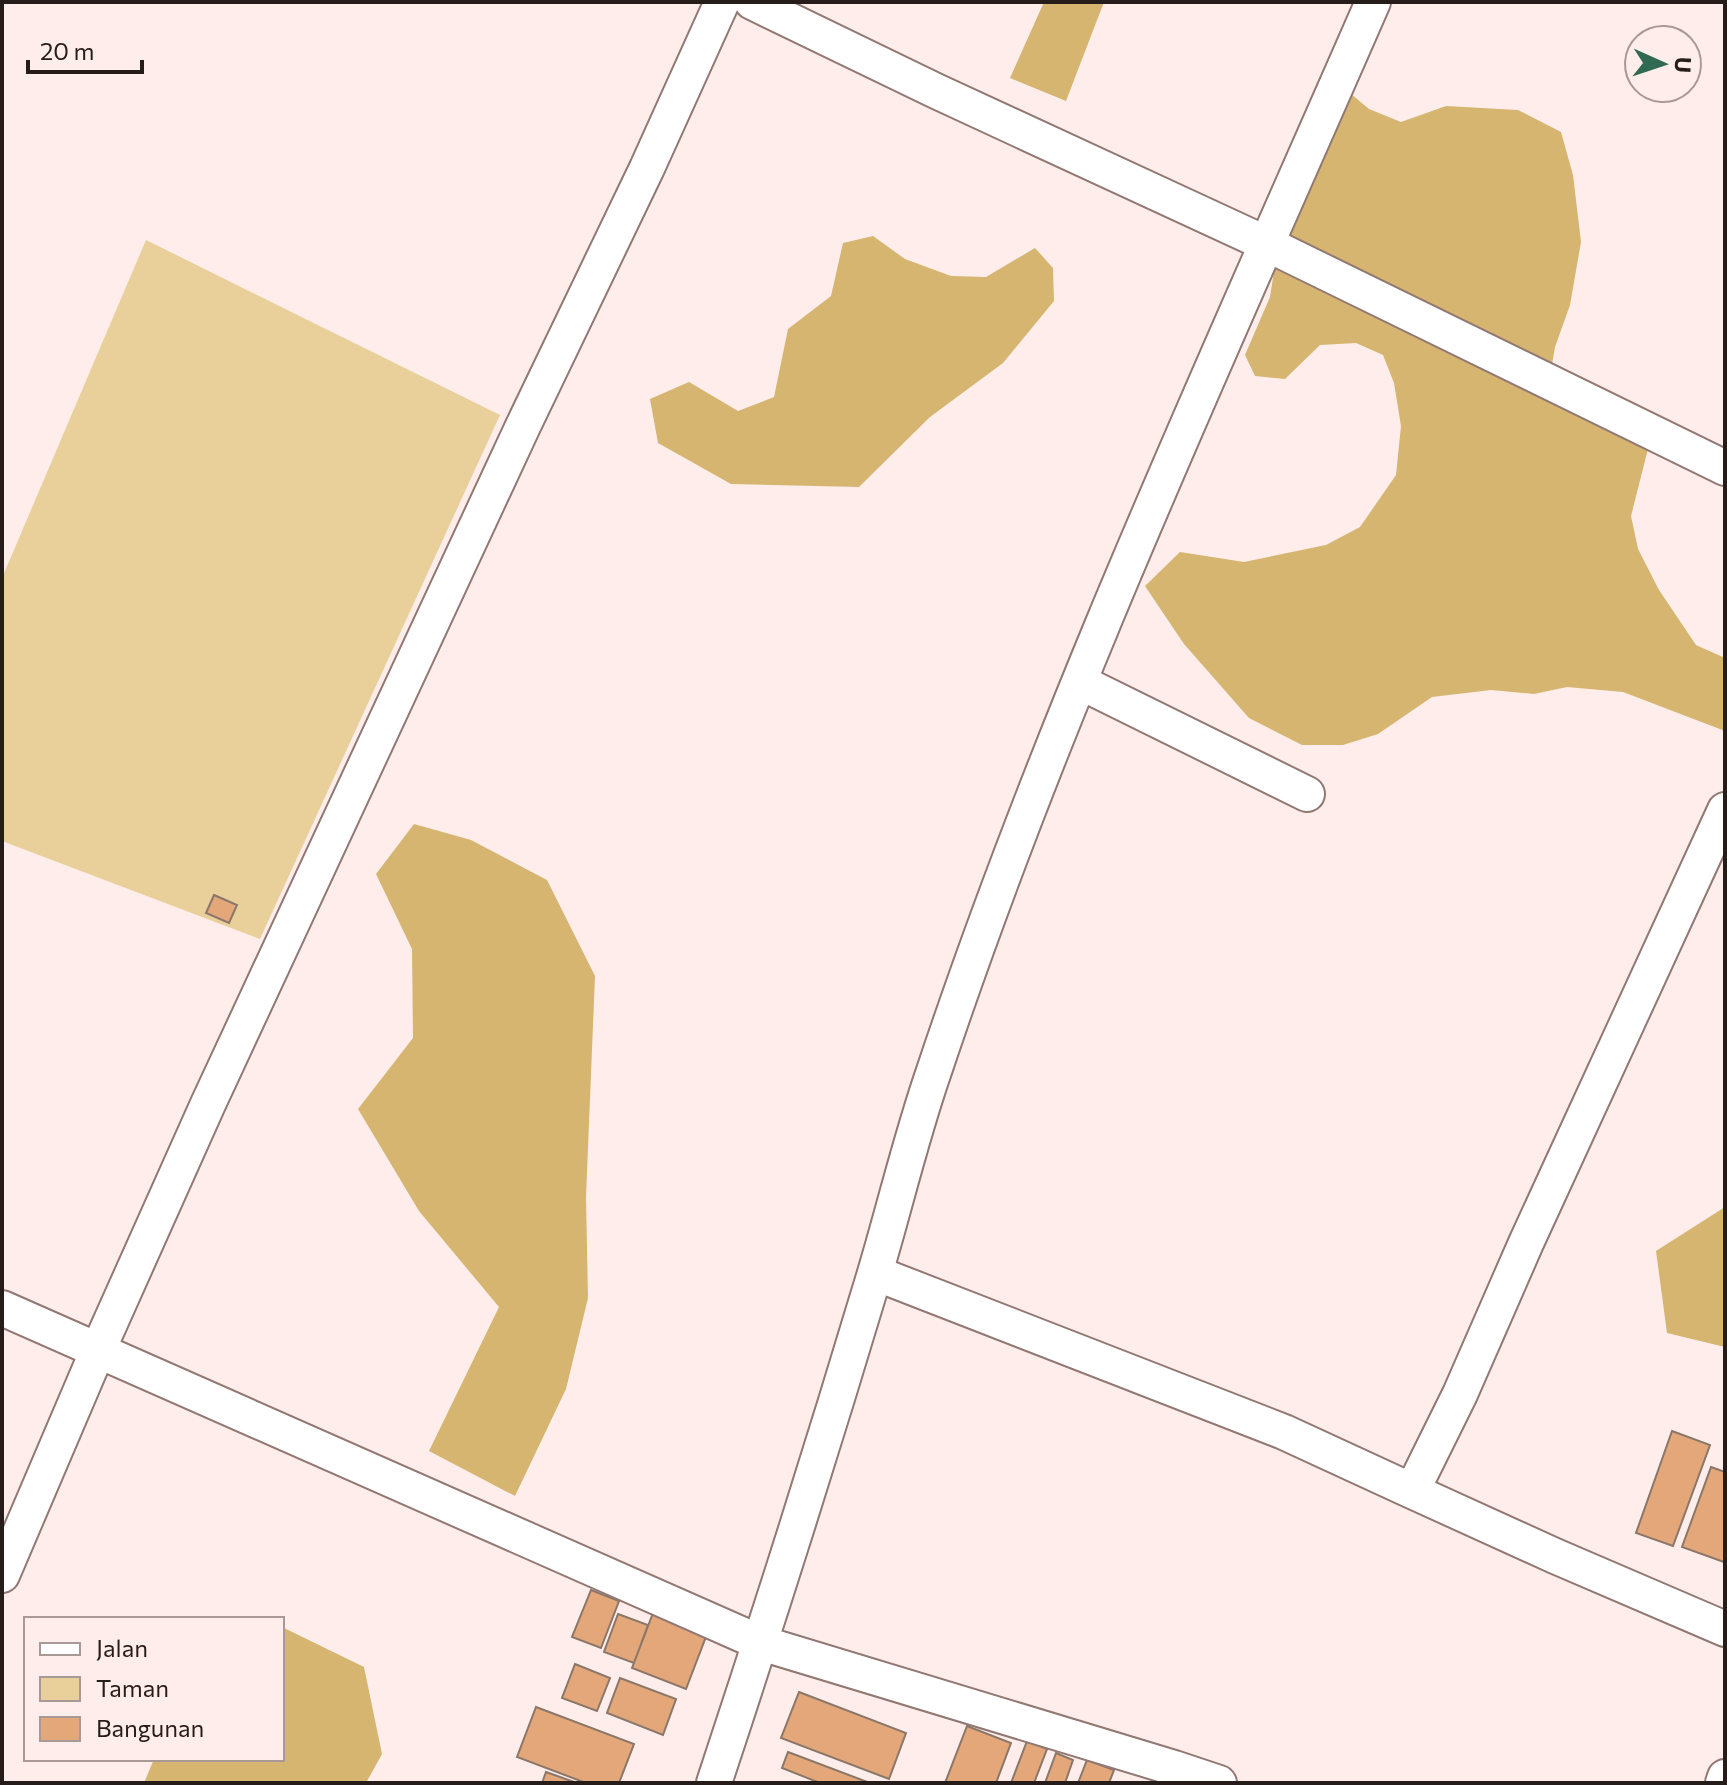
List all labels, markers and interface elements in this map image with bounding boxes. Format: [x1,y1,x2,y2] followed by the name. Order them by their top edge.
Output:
[28,24,142,74] scale bar
[1623,24,1703,104] north arrow
[40,36,94,65] text: 20 m
[1670,56,1697,74] text: U
[24,1617,284,1761] legend
[96,1633,148,1662] text: Jalan
[96,1673,169,1702] text: Taman
[96,1713,204,1742] text: Bangunan

